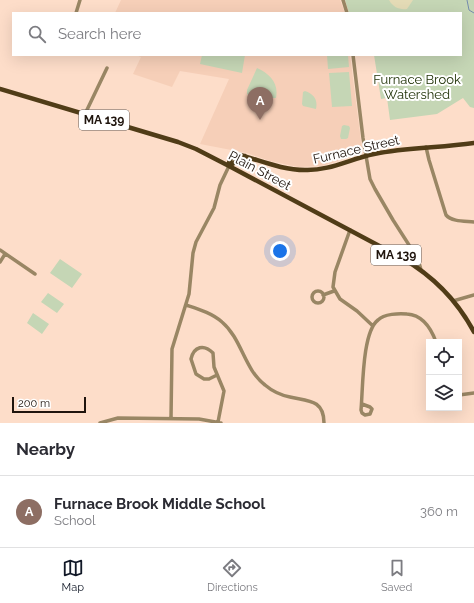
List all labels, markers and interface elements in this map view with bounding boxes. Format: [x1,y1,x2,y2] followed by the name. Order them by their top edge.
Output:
[12,12,462,56] search box
[26,23,48,45] icon: search
[58,25,141,43] text: Search here
[373,72,461,102] park label: Furnace Brook Watershed
[247,87,273,120] pin: A
[79,110,129,130] road number: MA 139
[311,132,401,167] street label: Furnace Street
[226,148,294,193] street label: Plain Street
[270,241,290,261] your location
[371,245,421,265] road number: MA 139
[426,339,462,411] map controls
[426,339,462,375] button: locate
[426,375,462,411] button: layers
[12,395,86,414] scale bar
[18,397,50,410] text: 200 m
[16,439,75,459] text: Nearby
[54,495,265,513] text: Furnace Brook Middle School
[25,504,33,519] text: A
[420,504,458,519] text: 360 m
[54,513,96,528] text: School
[62,557,84,594] tab: Map
[207,557,258,594] tab: Directions
[381,557,412,594] tab: Saved

